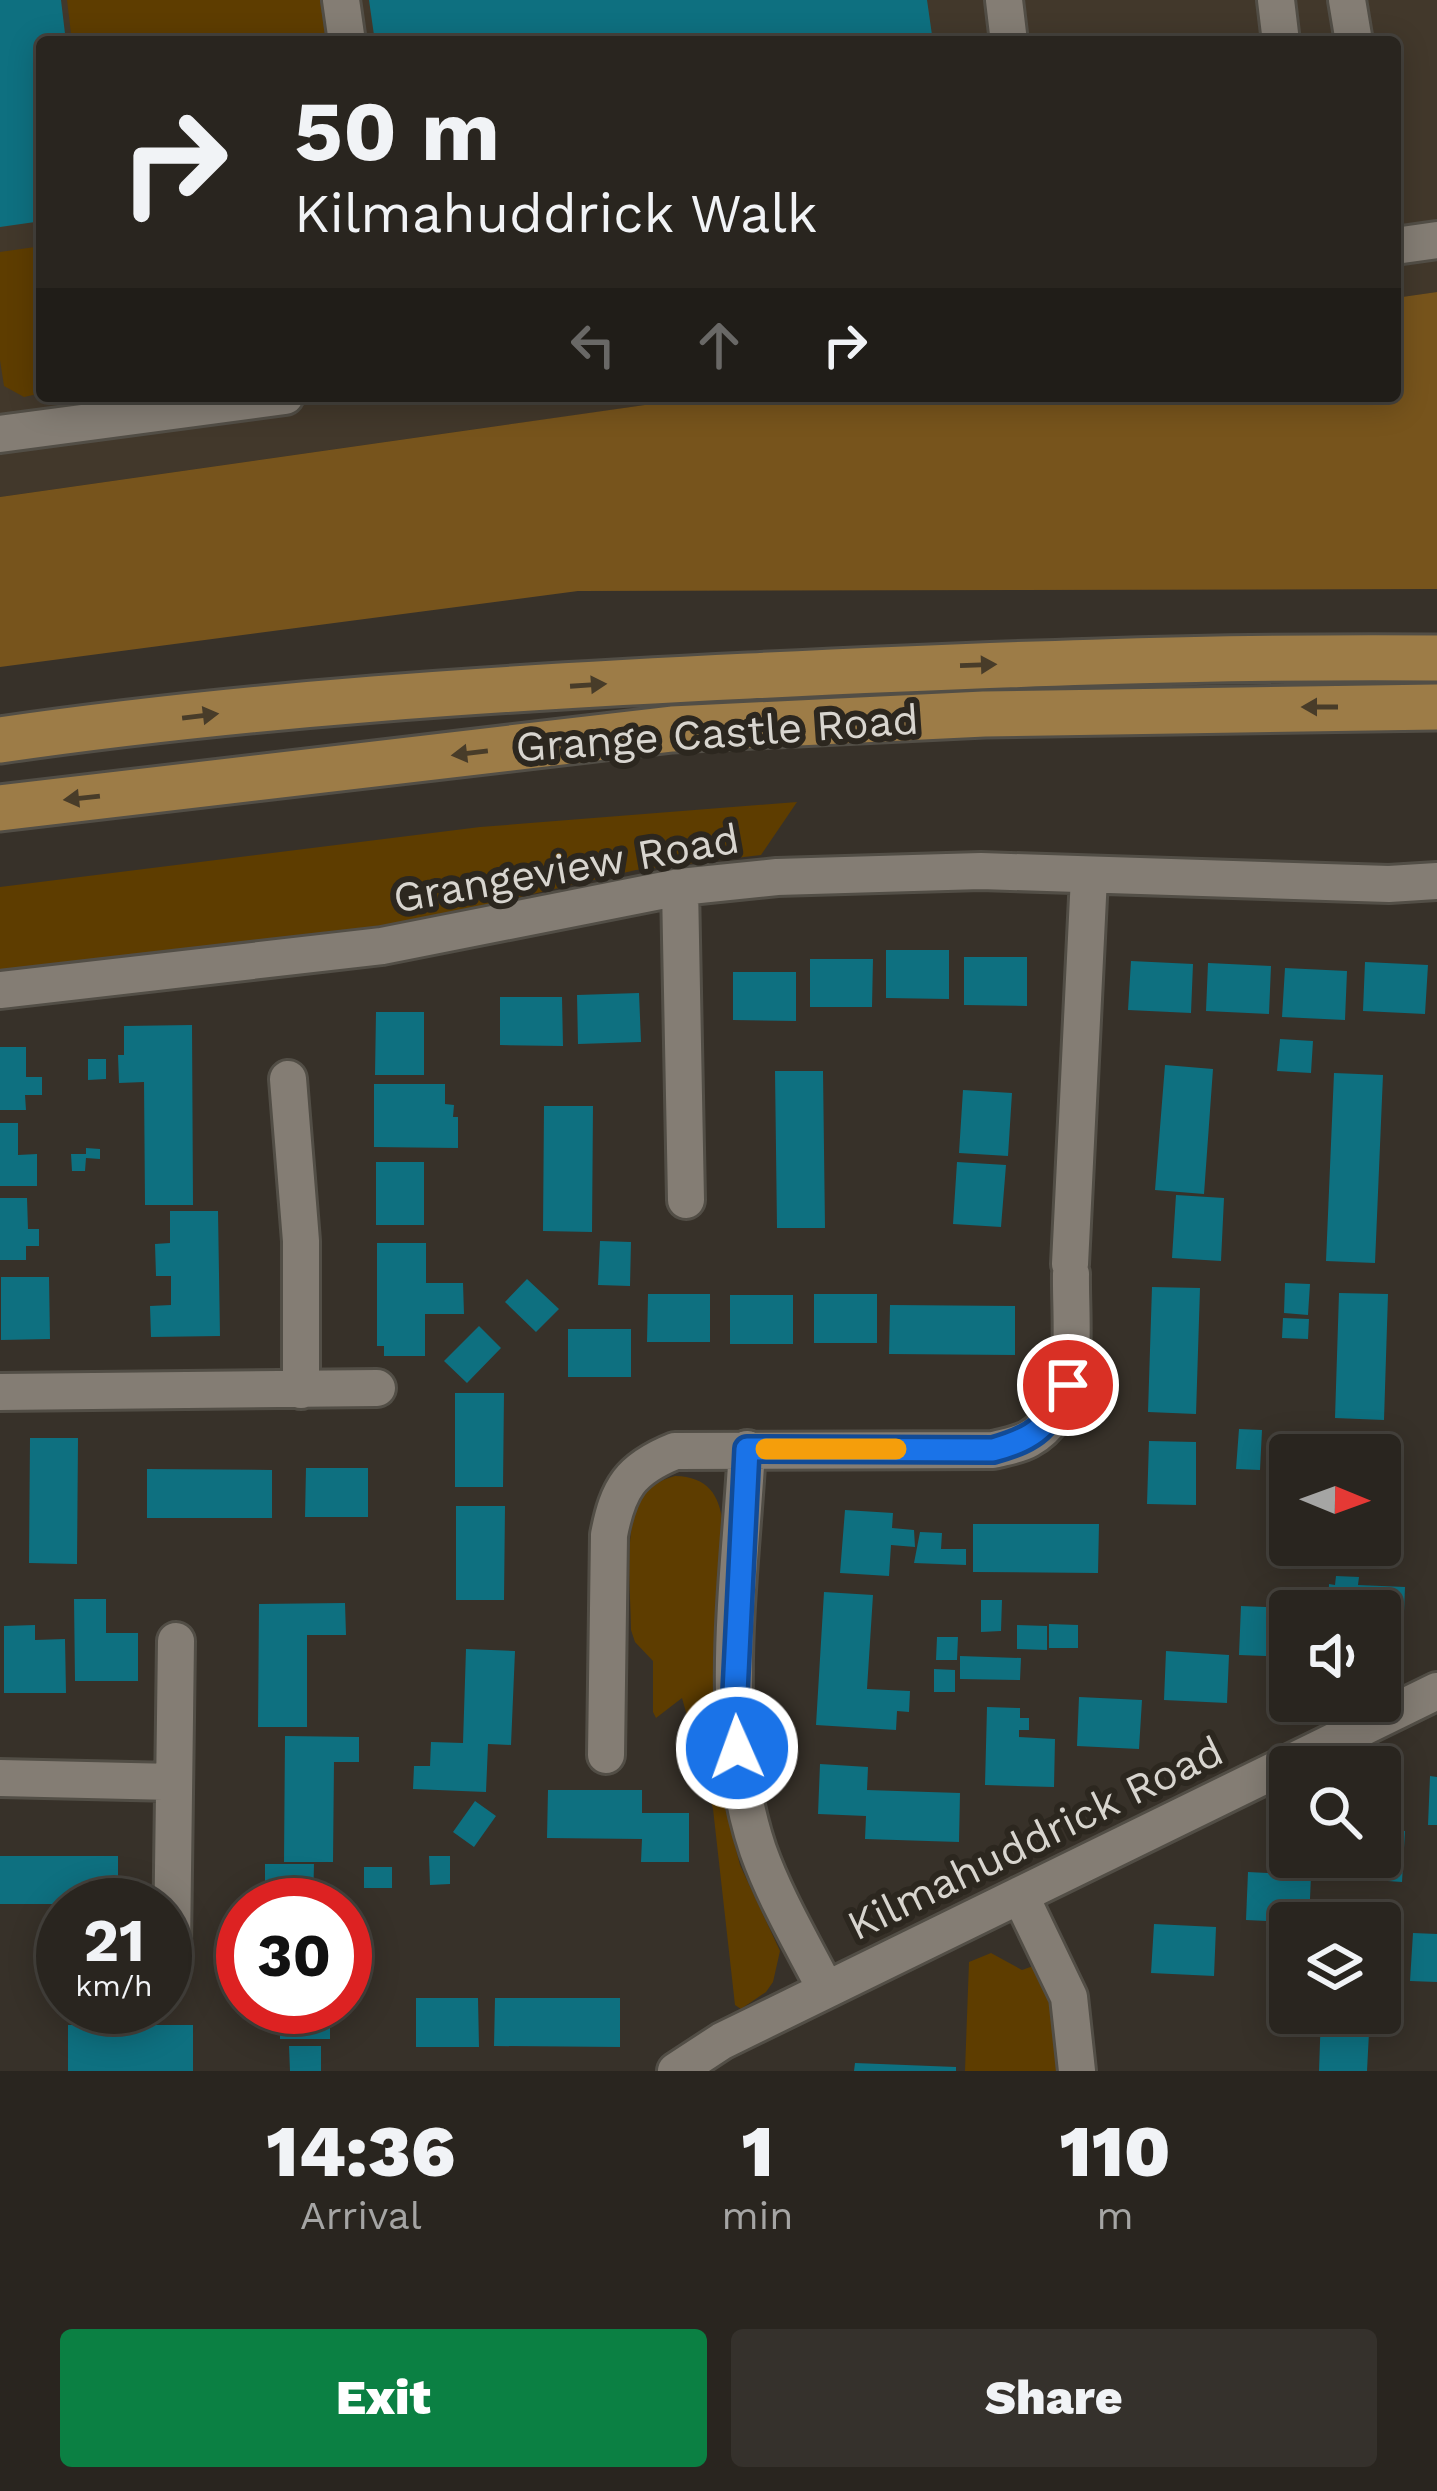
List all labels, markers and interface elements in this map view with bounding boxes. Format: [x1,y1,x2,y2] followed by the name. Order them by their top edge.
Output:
[294,82,500,180] text: 50 m
[96,84,252,240] icon: right
[294,182,817,245] text: Kilmahuddrick Walk
[560,312,626,378] icon: left
[686,312,752,378] icon: ahead
[812,312,878,378] icon: right
[960,655,998,674] one-way arrow
[570,675,608,694] one-way arrow
[514,694,920,772] street label: Grange Castle Road
[1300,697,1338,717] one-way arrow
[181,706,219,725] one-way arrow
[451,744,488,763] one-way arrow
[63,788,101,807] one-way arrow
[389,813,743,923] street label: Grangeview Road
[1017,1334,1119,1436] pin
[1035,1352,1101,1418] icon: arrive
[1269,1434,1401,1566] north arrow
[1269,1434,1401,2034] map controls
[1269,1590,1401,1722] button: sound
[674,1685,800,1811] position arrow
[839,1726,1231,1950] street label: Kilmahuddrick Road
[1269,1746,1401,1878] button: search
[216,1878,372,2034] speed limit sign: 30
[1269,1902,1401,2034] button: layers
[83,1905,145,1976] text: 21
[75,1968,153,2003] text: km/h
[266,2109,455,2193] text: 14:36
[741,2109,774,2193] text: 1
[1060,2109,1171,2193] text: 110
[300,2193,422,2238] text: Arrival
[722,2193,793,2238] text: min
[1097,2193,1134,2238] text: m
[60,2329,707,2467] button: Exit
[731,2329,1377,2467] button: Share

